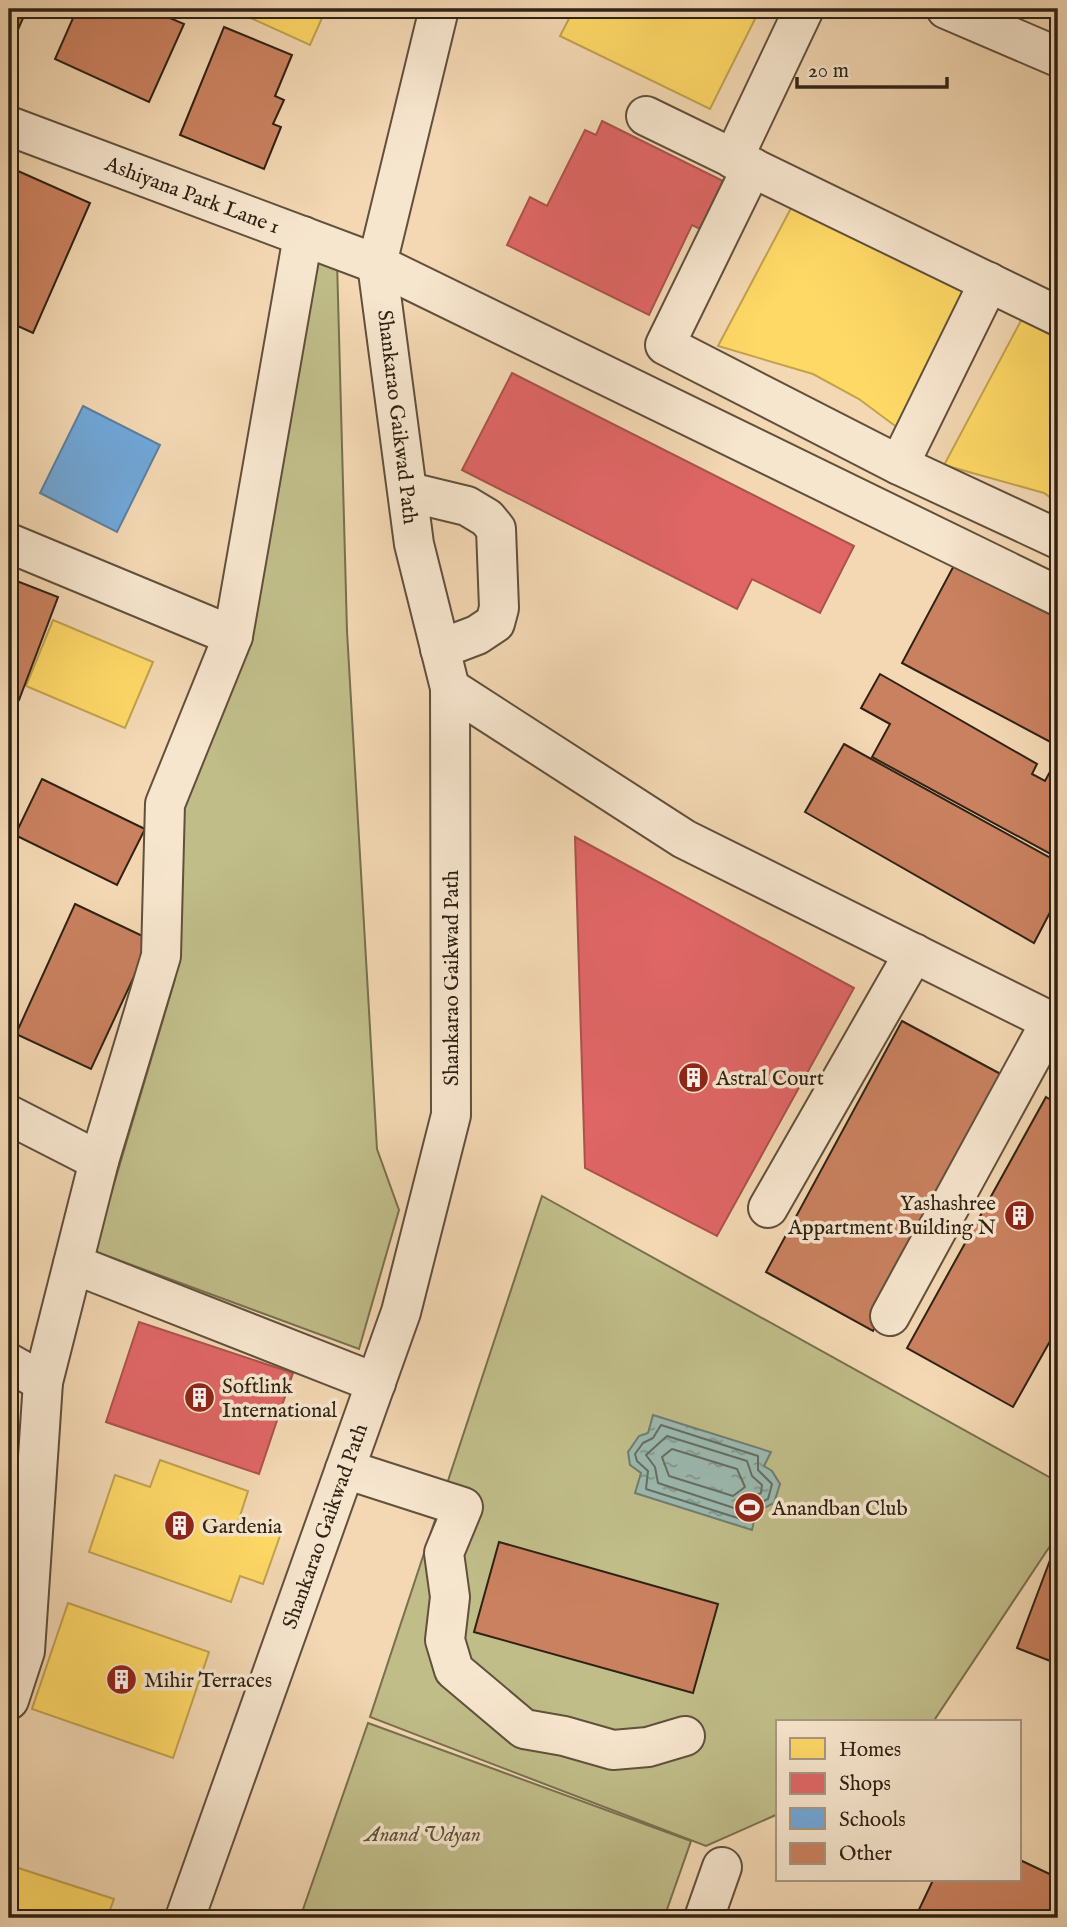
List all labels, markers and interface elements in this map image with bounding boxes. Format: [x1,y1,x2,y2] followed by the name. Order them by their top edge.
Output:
[797,46,948,90] scale bar
[808,58,849,85] text: 20 m
[100,151,283,241] street label: Ashiyana Park Lane 1
[370,308,423,526] street label: Shankarao Gaikwad Path
[439,870,466,1086] street label: Shankarao Gaikwad Path
[676,1061,710,1095] building icon: Astral Court
[715,1066,824,1093] place label: Astral Court
[787,1191,996,1242] place label: Yashashree Appartment Building N
[1002,1198,1036,1232] building icon: Yashashree Appartment Building N
[222,1374,337,1425] place label: Softlink International
[182,1381,216,1415] building icon: Softlink International
[277,1420,375,1633] street label: Shankarao Gaikwad Path
[732,1491,766,1525] sports icon: Anandban Club
[771,1496,908,1523] place label: Anandban Club
[162,1509,196,1543] building icon: Gardenia
[202,1514,283,1541] place label: Gardenia
[104,1663,138,1697] building icon: Mihir Terraces
[144,1668,272,1695] place label: Mihir Terraces
[776,1720,1021,1882] legend
[839,1737,901,1764] text: Homes
[839,1771,891,1798] text: Shops
[839,1807,906,1834] text: Schools
[363,1822,481,1849] park label: Anand Udyan
[839,1841,892,1868] text: Other

